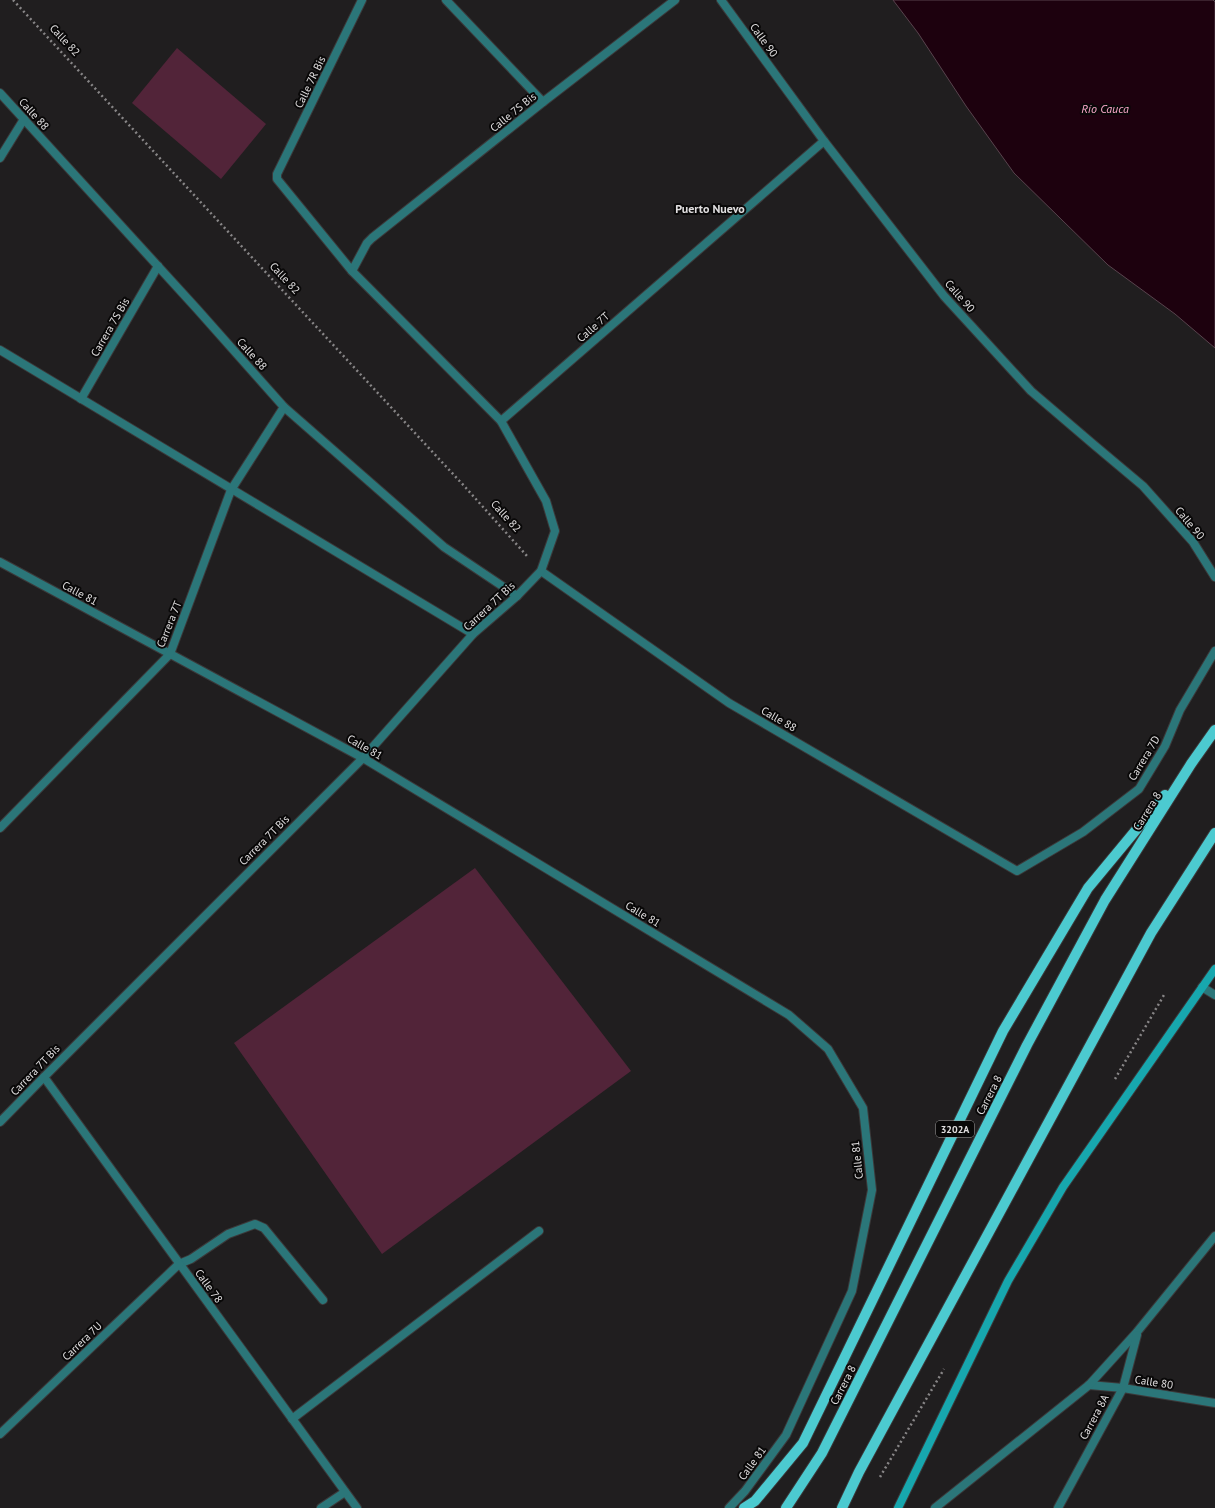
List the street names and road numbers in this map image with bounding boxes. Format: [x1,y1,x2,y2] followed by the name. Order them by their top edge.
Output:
[747,20,781,60] street label: Calle 90
[47,21,83,59] street label: Calle 82
[291,53,329,110] street label: Calle 7R Bis
[487,89,539,135] street label: Calle 7S Bis
[16,95,52,133] street label: Calle 88
[267,259,303,297] street label: Calle 82
[942,277,978,315] street label: Calle 90
[88,295,133,359] street label: Carrera 7S Bis
[574,309,612,345] street label: Calle 7T
[234,335,270,373] street label: Calle 88
[488,497,524,535] street label: Calle 82
[1172,504,1208,542] street label: Calle 90
[60,578,100,608] street label: Calle 81
[460,578,518,633] street label: Carrera 7T Bis
[153,599,185,649] street label: Carrera 7T
[759,703,799,735] street label: Calle 88
[345,731,385,763] street label: Calle 81
[1125,733,1163,783] street label: Carrera 7D
[1130,789,1164,833] street label: Carrera 8
[236,812,292,868] street label: Carrera 7T Bis
[623,898,663,930] street label: Calle 81
[7,1041,63,1098] street label: Carrera 7T Bis
[973,1073,1005,1117] street label: Carrera 8
[936,1121,974,1137] road number: 3202A
[848,1140,866,1180] street label: Calle 81
[192,1266,226,1306] street label: Calle 78
[59,1319,105,1363] street label: Carrera 7U
[827,1363,859,1407] street label: Carrera 8
[1134,1372,1174,1392] street label: Calle 80
[1076,1392,1112,1442] street label: Carrera 8A
[735,1443,769,1483] street label: Calle 81

